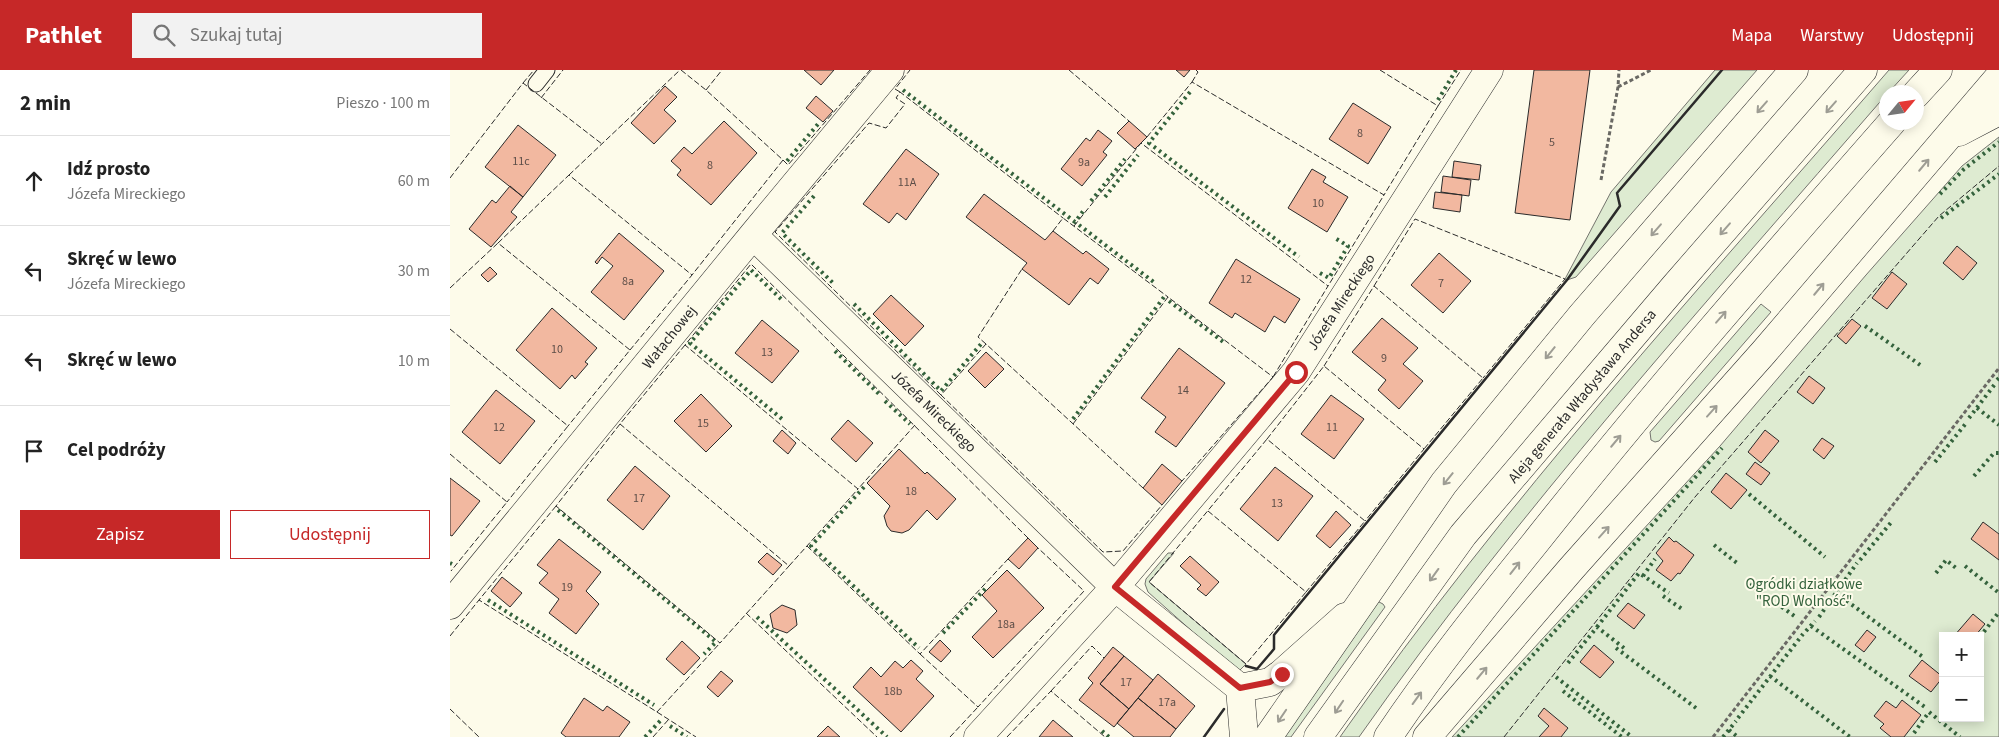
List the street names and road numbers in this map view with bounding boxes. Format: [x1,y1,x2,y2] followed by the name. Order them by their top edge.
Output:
[1302,250,1381,355] street label: Józefa Mireckiego
[637,301,701,373] street label: Wałachowej
[1503,305,1662,488] street label: Aleja generała Władysława Andersa
[886,365,981,458] street label: Józefa Mireckiego

